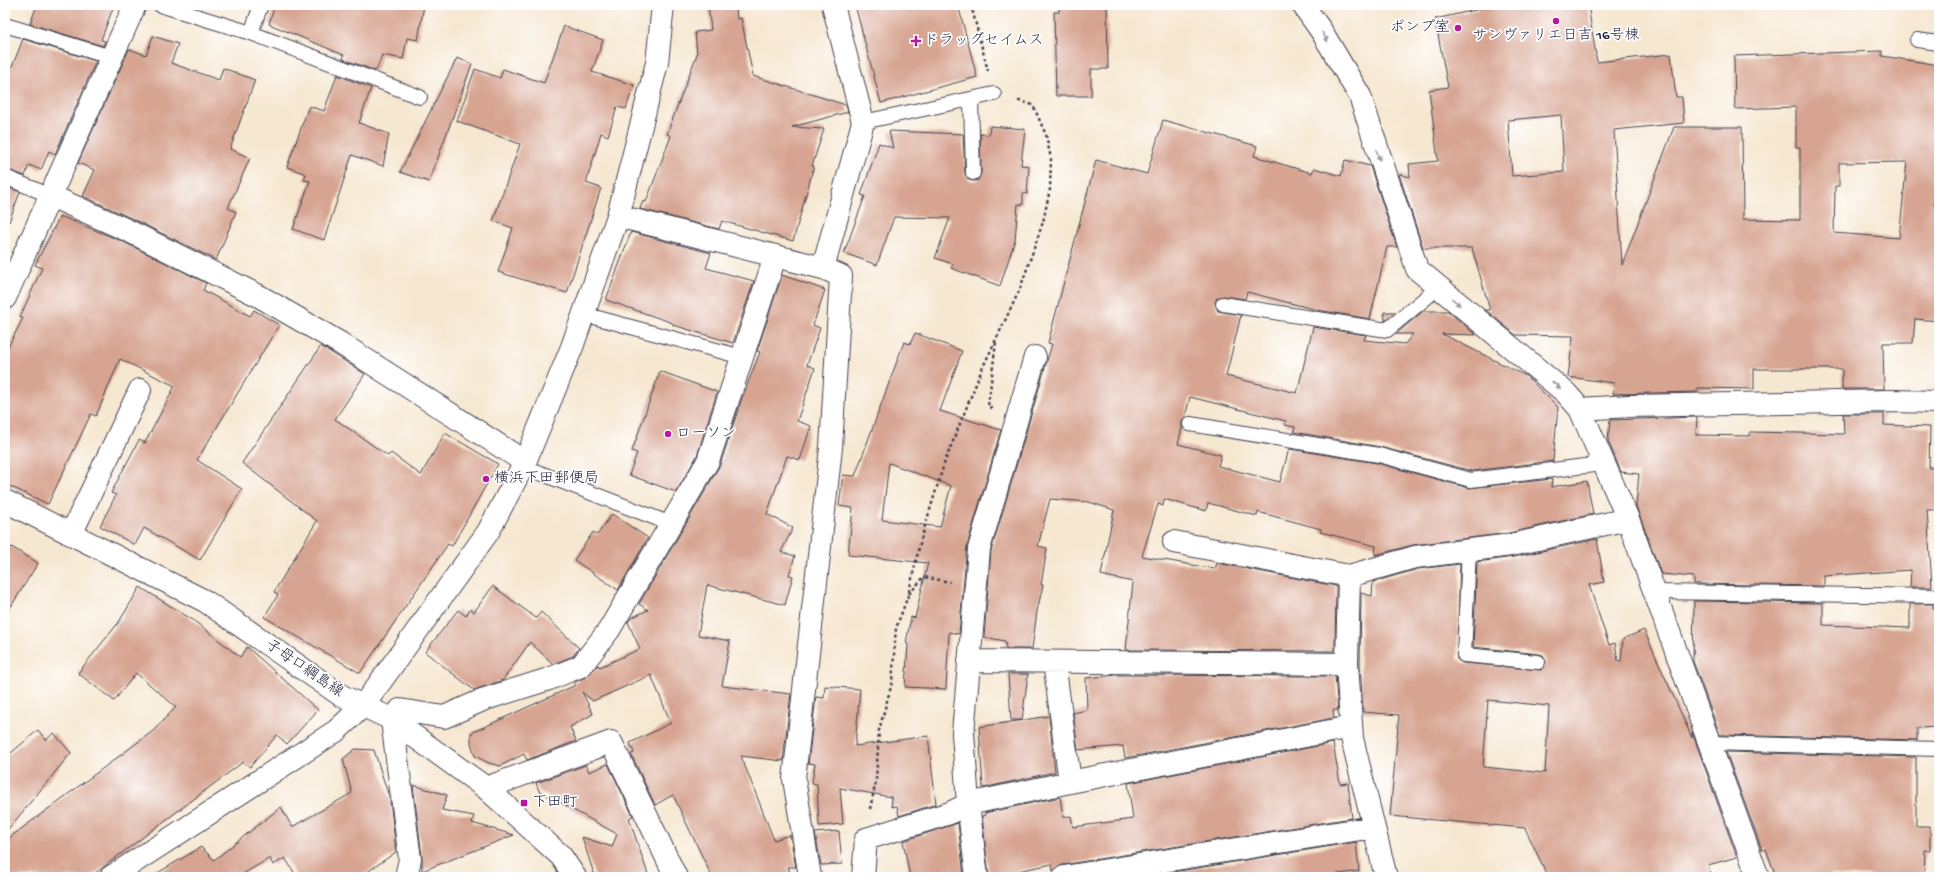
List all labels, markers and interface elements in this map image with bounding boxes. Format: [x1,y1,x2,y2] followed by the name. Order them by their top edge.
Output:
[1551,16,1561,26] marker: サンヴァリエ日吉 16号棟
[1390,18,1450,37] place label: ポンプ室
[1453,23,1463,33] marker: ポンプ室
[1472,26,1640,45] place label: サンヴァリエ日吉 16号棟
[924,31,1043,50] place label: ドラッグセイムス
[1321,31,1328,43] one-way arrow
[911,36,921,46] marker: ドラッグセイムス
[1376,149,1382,161] one-way arrow
[1451,297,1462,306] one-way arrow
[1551,380,1562,389] one-way arrow
[676,425,736,443] place label: ローソン
[663,429,673,439] marker: ローソン
[494,470,599,488] place label: 横浜下田郵便局
[481,474,491,484] marker: 横浜下田郵便局
[262,636,347,702] street label: 子母口綱島線
[532,794,578,812] place label: 下田町
[519,798,529,808] marker: 下田町

